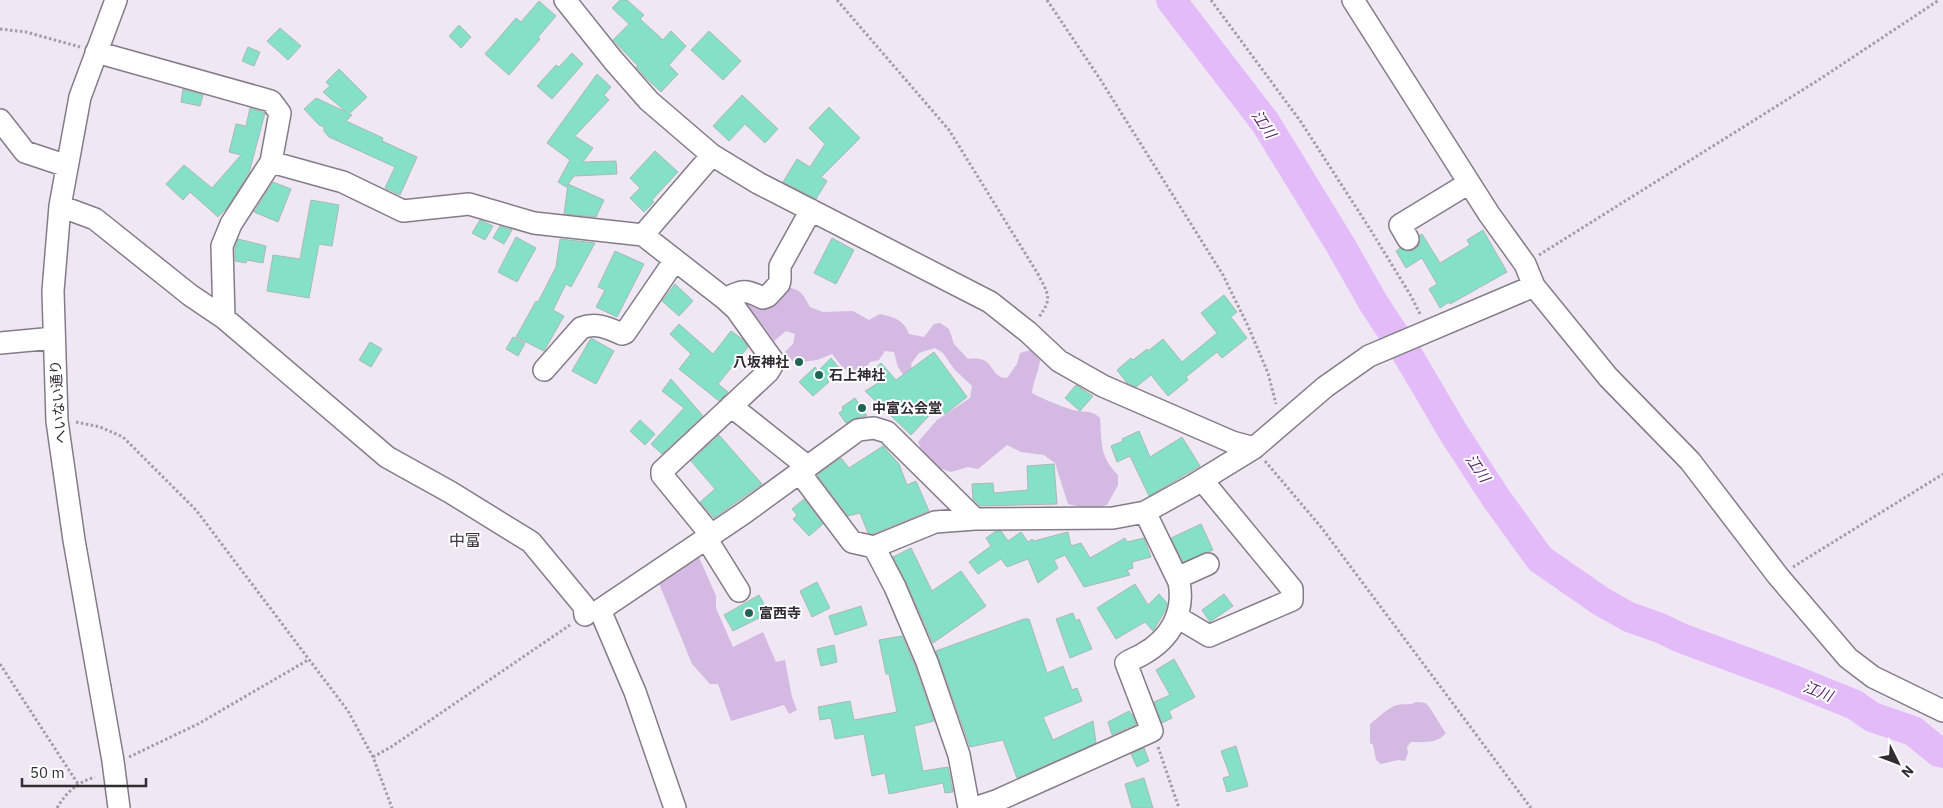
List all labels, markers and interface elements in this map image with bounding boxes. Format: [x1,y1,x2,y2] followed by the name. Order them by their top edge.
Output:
[1248,106,1281,143] water label: 江川
[733,353,789,371] place label: 八坂神社
[793,356,805,368] marker: 八坂神社
[46,359,70,445] street label: へいない通り
[829,366,885,384] place label: 石上神社
[813,369,825,381] marker: 石上神社
[872,399,942,417] place label: 中富公会堂
[856,402,868,414] marker: 中富公会堂
[1462,450,1495,487] water label: 江川
[449,530,481,550] district label: 中富
[759,604,801,622] place label: 富西寺
[743,607,755,619] marker: 富西寺
[1801,677,1837,706] water label: 江川
[1873,738,1923,788] north arrow
[22,756,146,788] scale bar
[1898,762,1918,781] text: N
[30,763,65,782] text: 50 m

